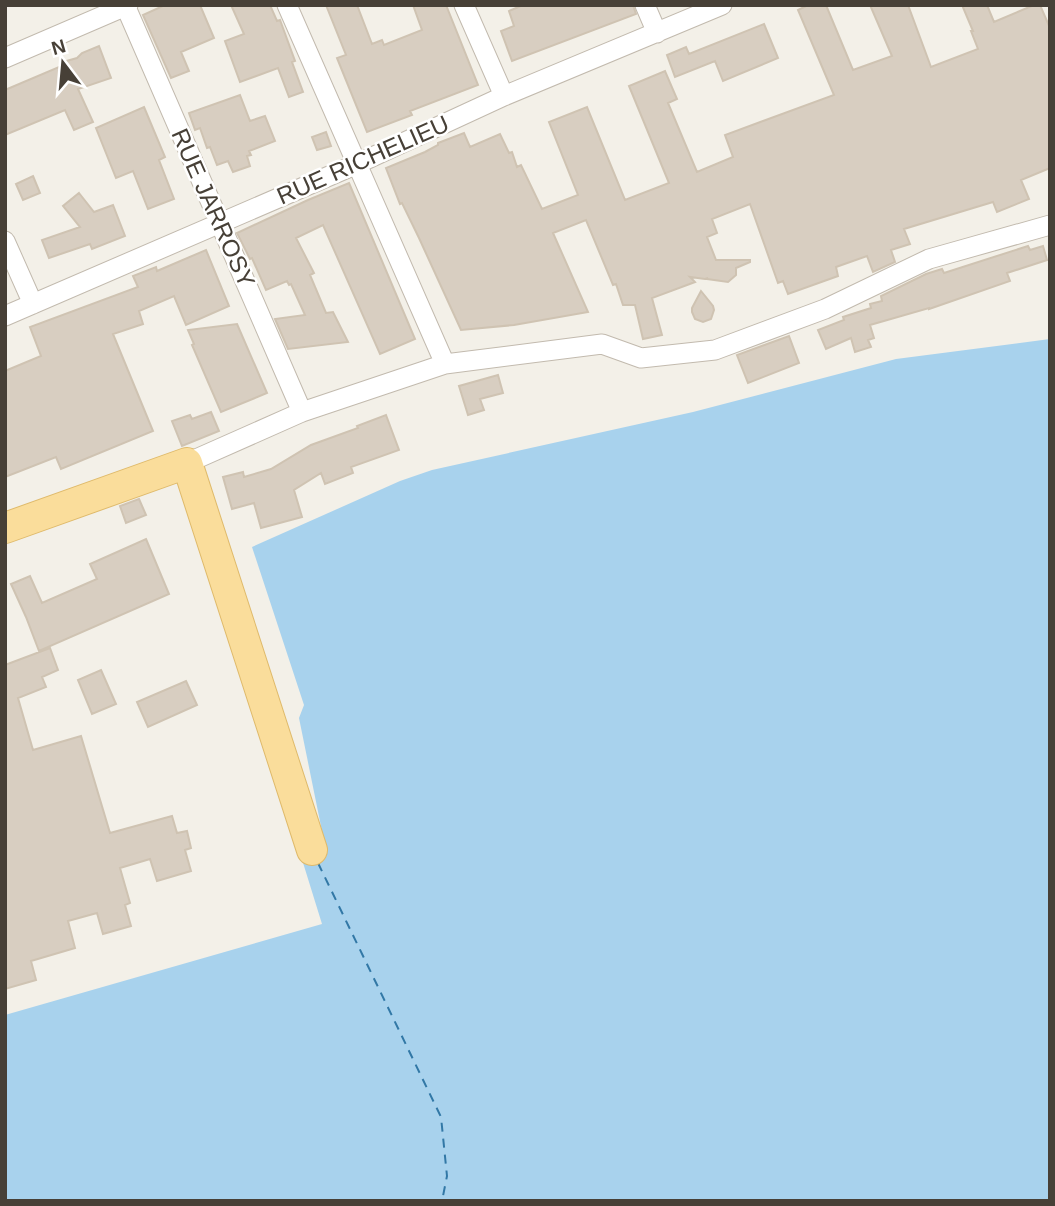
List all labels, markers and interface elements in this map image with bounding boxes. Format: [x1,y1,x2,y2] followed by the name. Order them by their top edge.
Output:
[28,28,98,98] north arrow
[49,35,68,59] text: N
[273,110,453,210] street label: RUE RICHELIEU
[166,124,261,291] street label: RUE JARROSY

